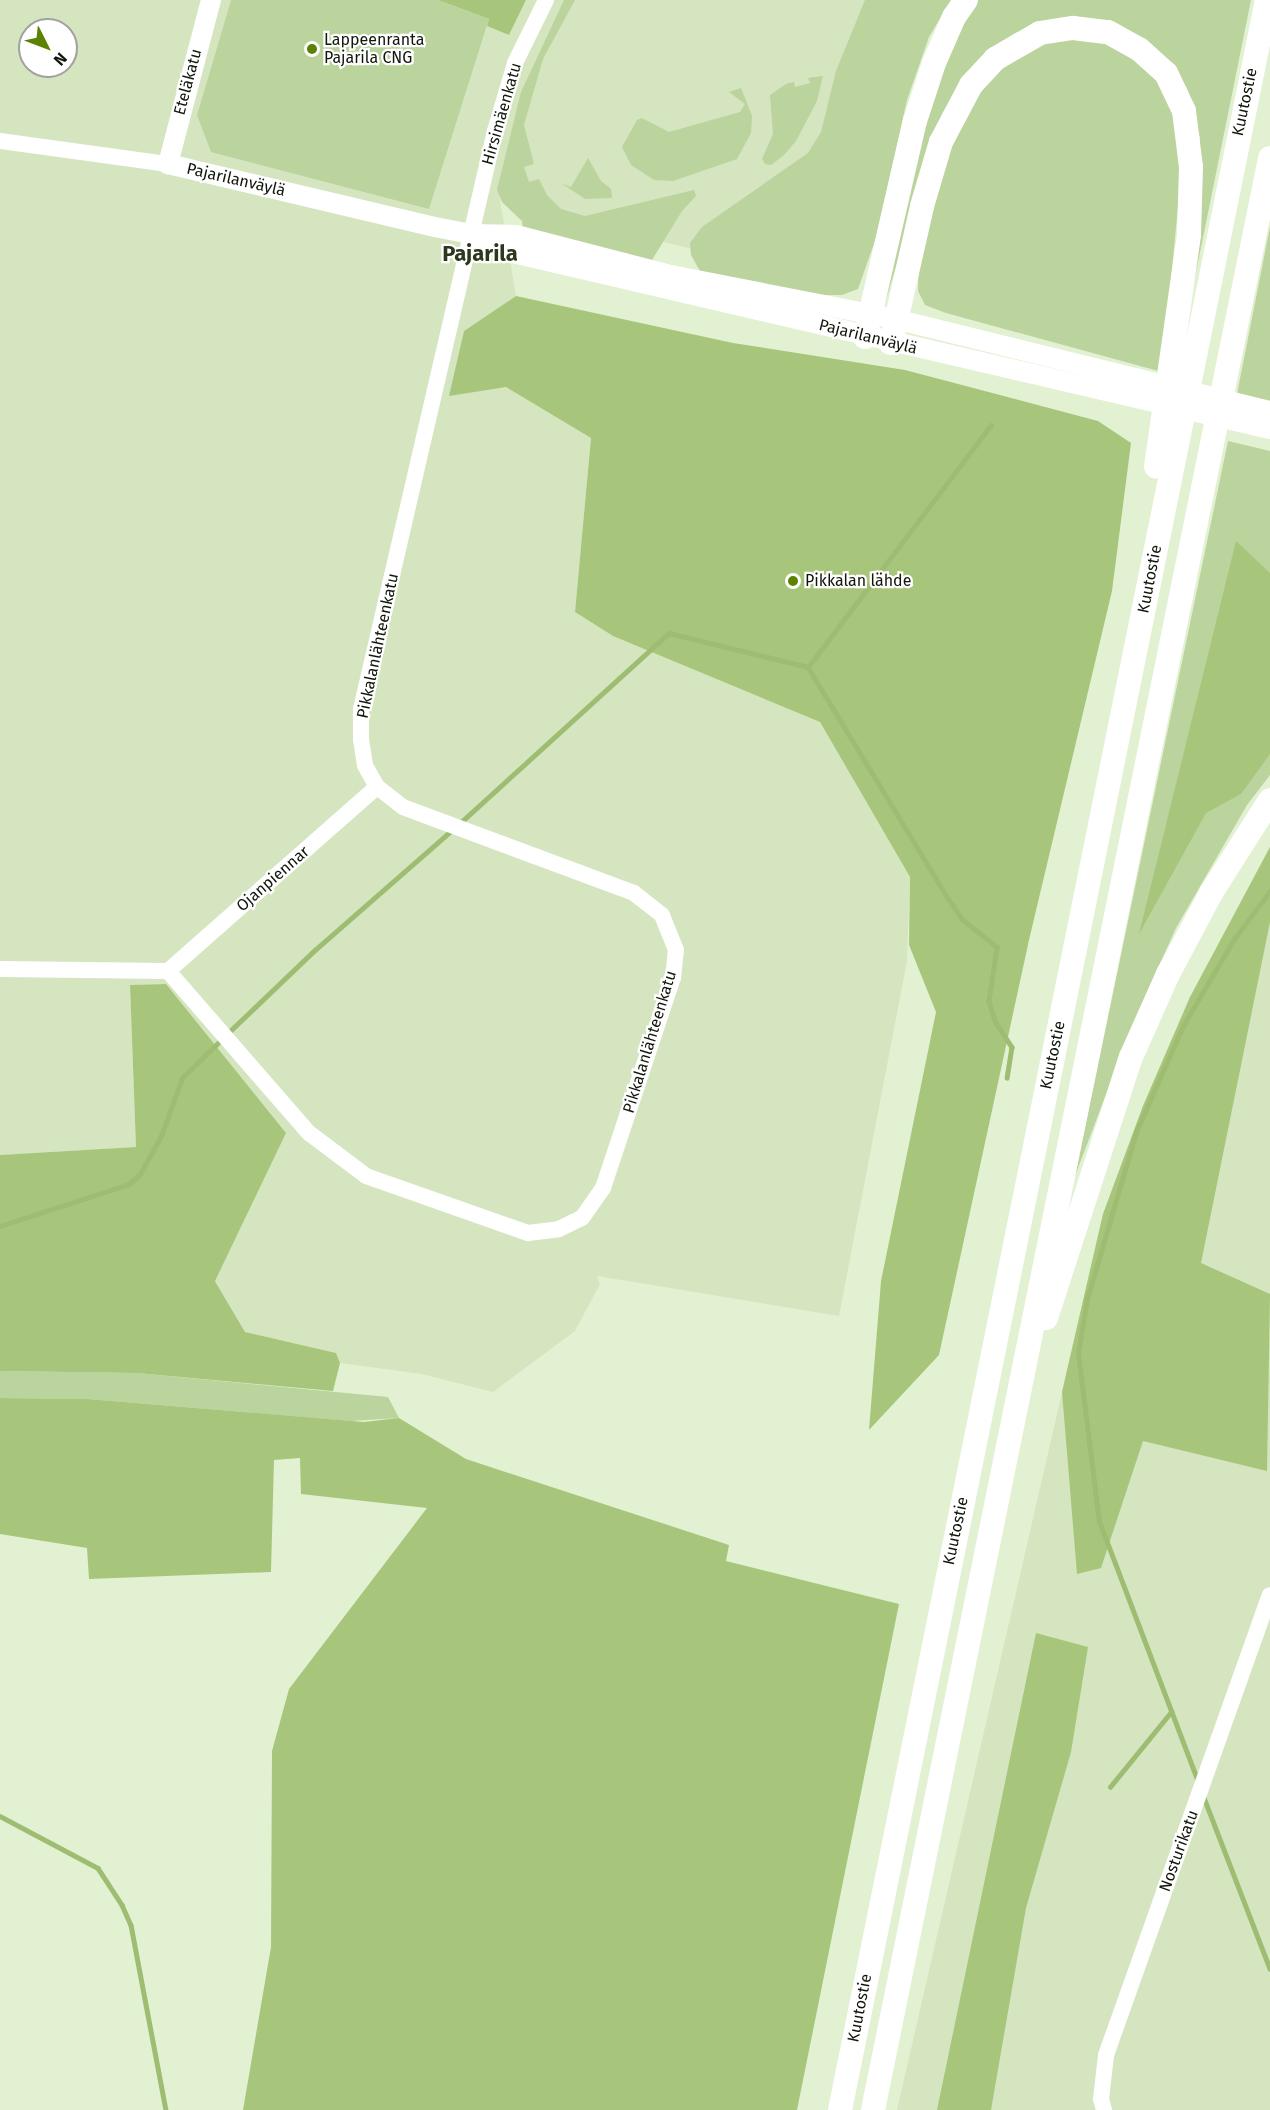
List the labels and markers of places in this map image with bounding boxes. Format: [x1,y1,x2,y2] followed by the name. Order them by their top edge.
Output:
[324,30,424,68] place label: Lappeenranta Pajarila CNG
[305,42,319,56] marker: Lappeenranta Pajarila CNG
[805,571,911,591] place label: Pikkalan lähde
[786,574,800,588] marker: Pikkalan lähde

